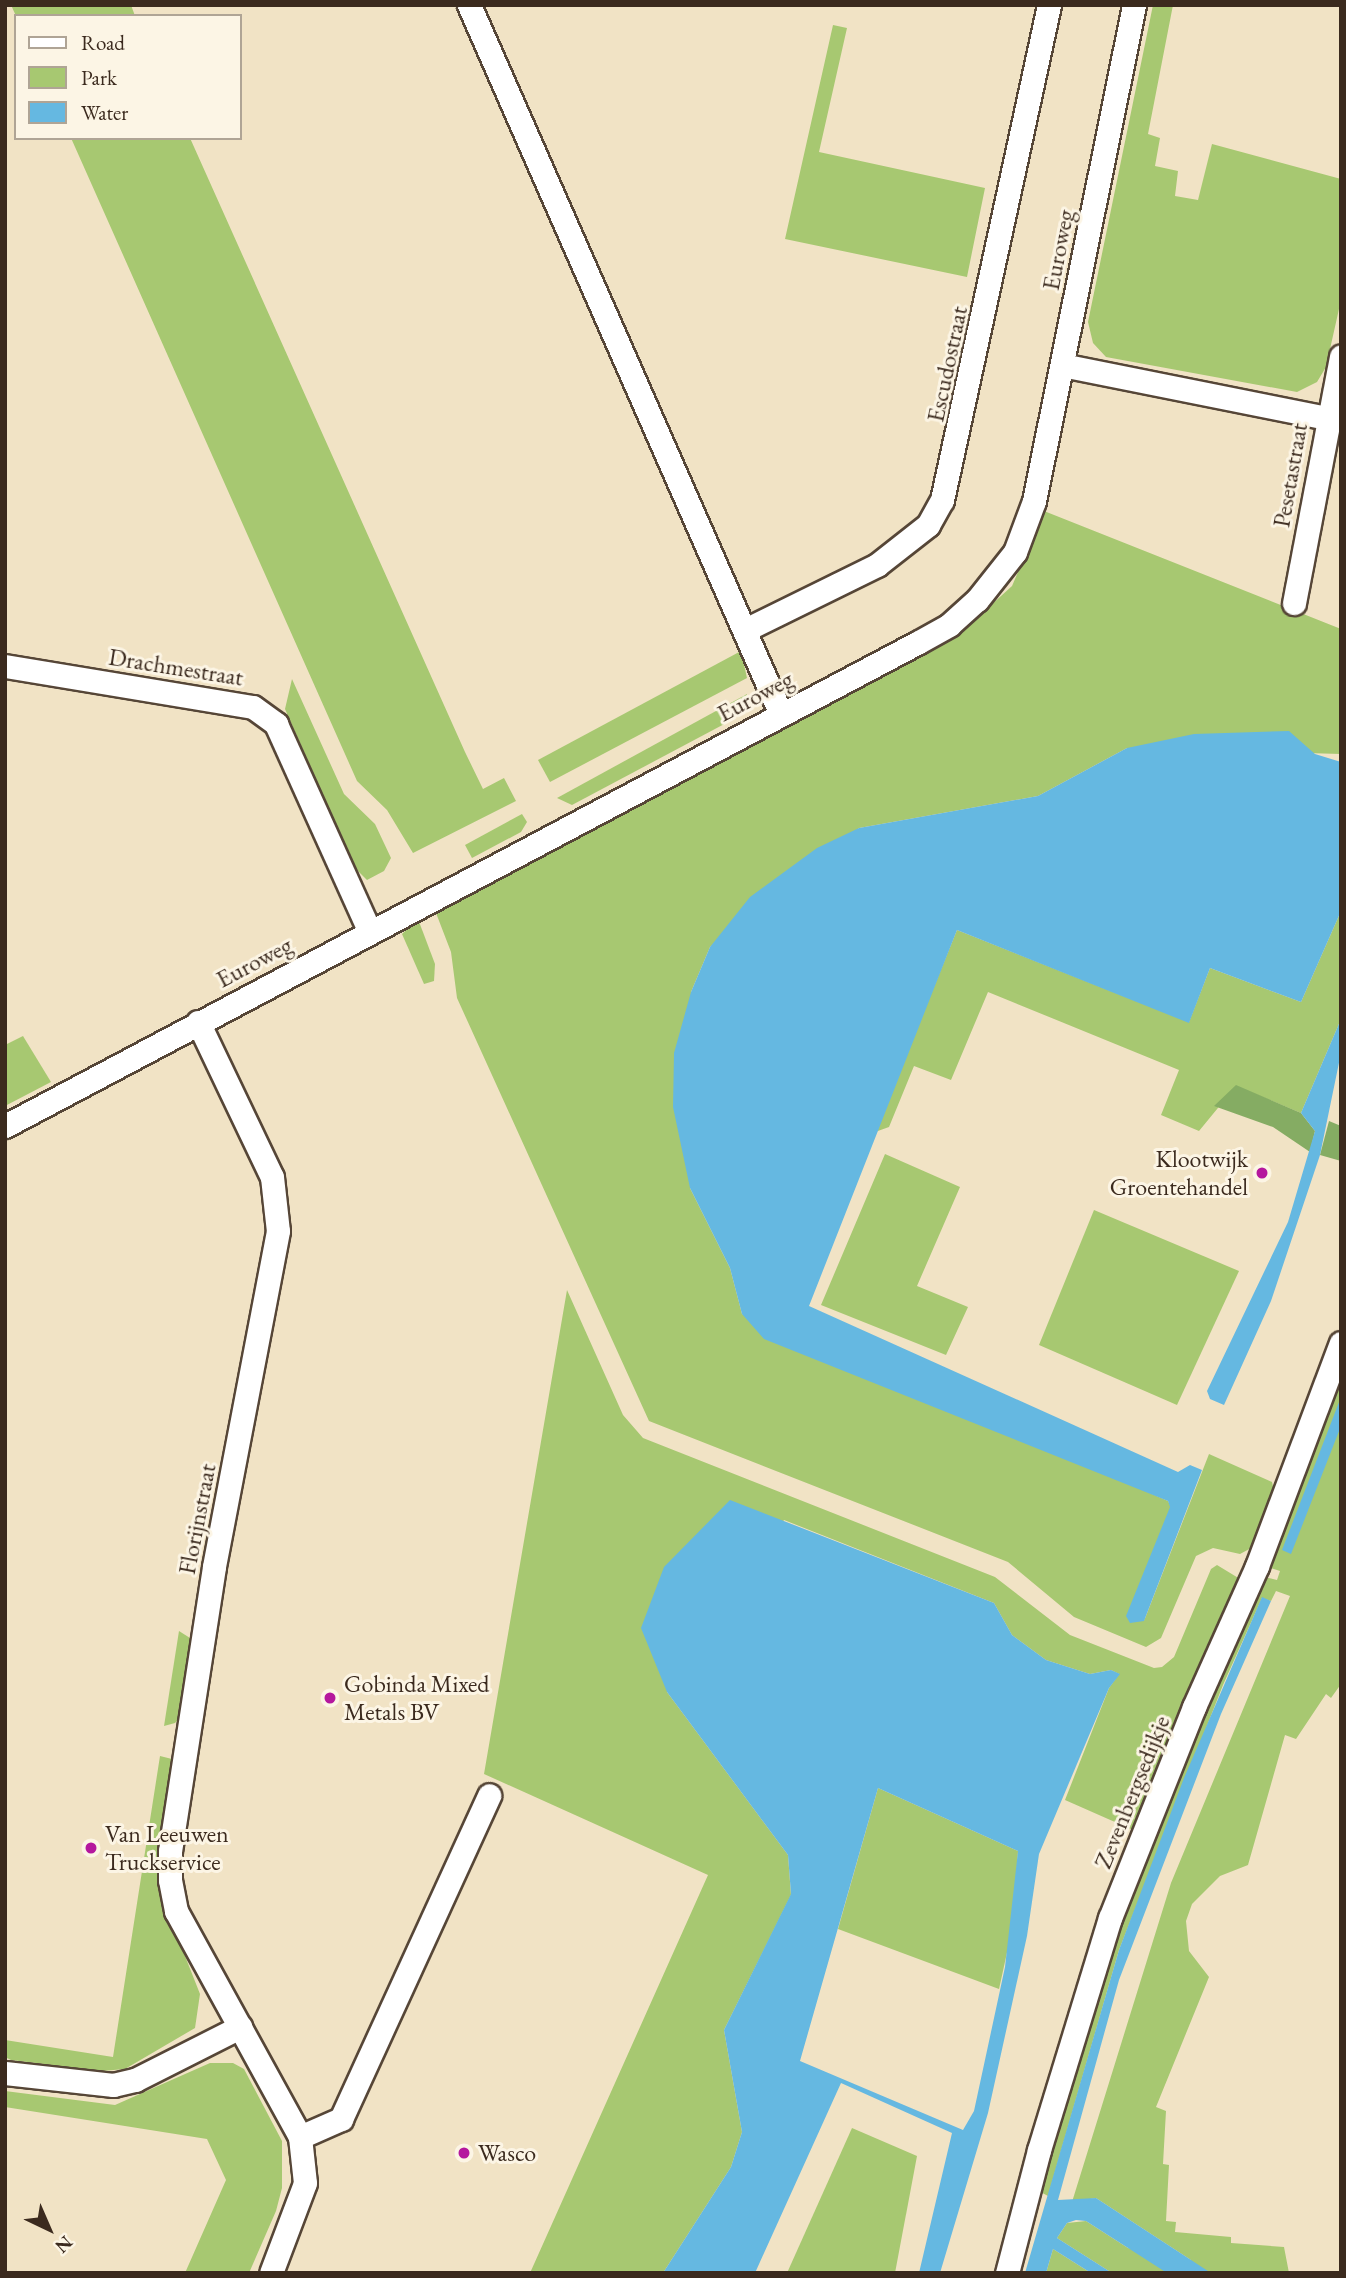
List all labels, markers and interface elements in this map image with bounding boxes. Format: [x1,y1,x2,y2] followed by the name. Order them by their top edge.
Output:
[14,14,242,140] legend
[81,29,125,56] text: Road
[81,64,117,91] text: Park
[81,99,128,126] text: Water
[1036,207,1080,293] street label: Euroweg
[921,303,973,425] street label: Escudostraat
[1267,420,1313,530] street label: Pesetastraat
[107,642,245,692] street label: Drachmestraat
[712,664,798,728] street label: Euroweg
[211,930,297,994] street label: Euroweg
[1110,1145,1248,1201] place label: Klootwijk Groentehandel
[1254,1165,1270,1181] marker: Klootwijk Groentehandel
[172,1461,222,1577] street label: Florijnstraat
[344,1670,489,1726] place label: Gobinda Mixed Metals BV
[322,1690,338,1706] marker: Gobinda Mixed Metals BV
[1088,1711,1176,1873] street label: Zevenbergsedijkje
[105,1820,229,1876] place label: Van Leeuwen Truckservice
[83,1840,99,1856] marker: Van Leeuwen Truckservice
[478,2139,536,2167] place label: Wasco
[456,2145,472,2161] marker: Wasco
[14,2194,84,2264] north arrow
[50,2230,78,2259] text: N

